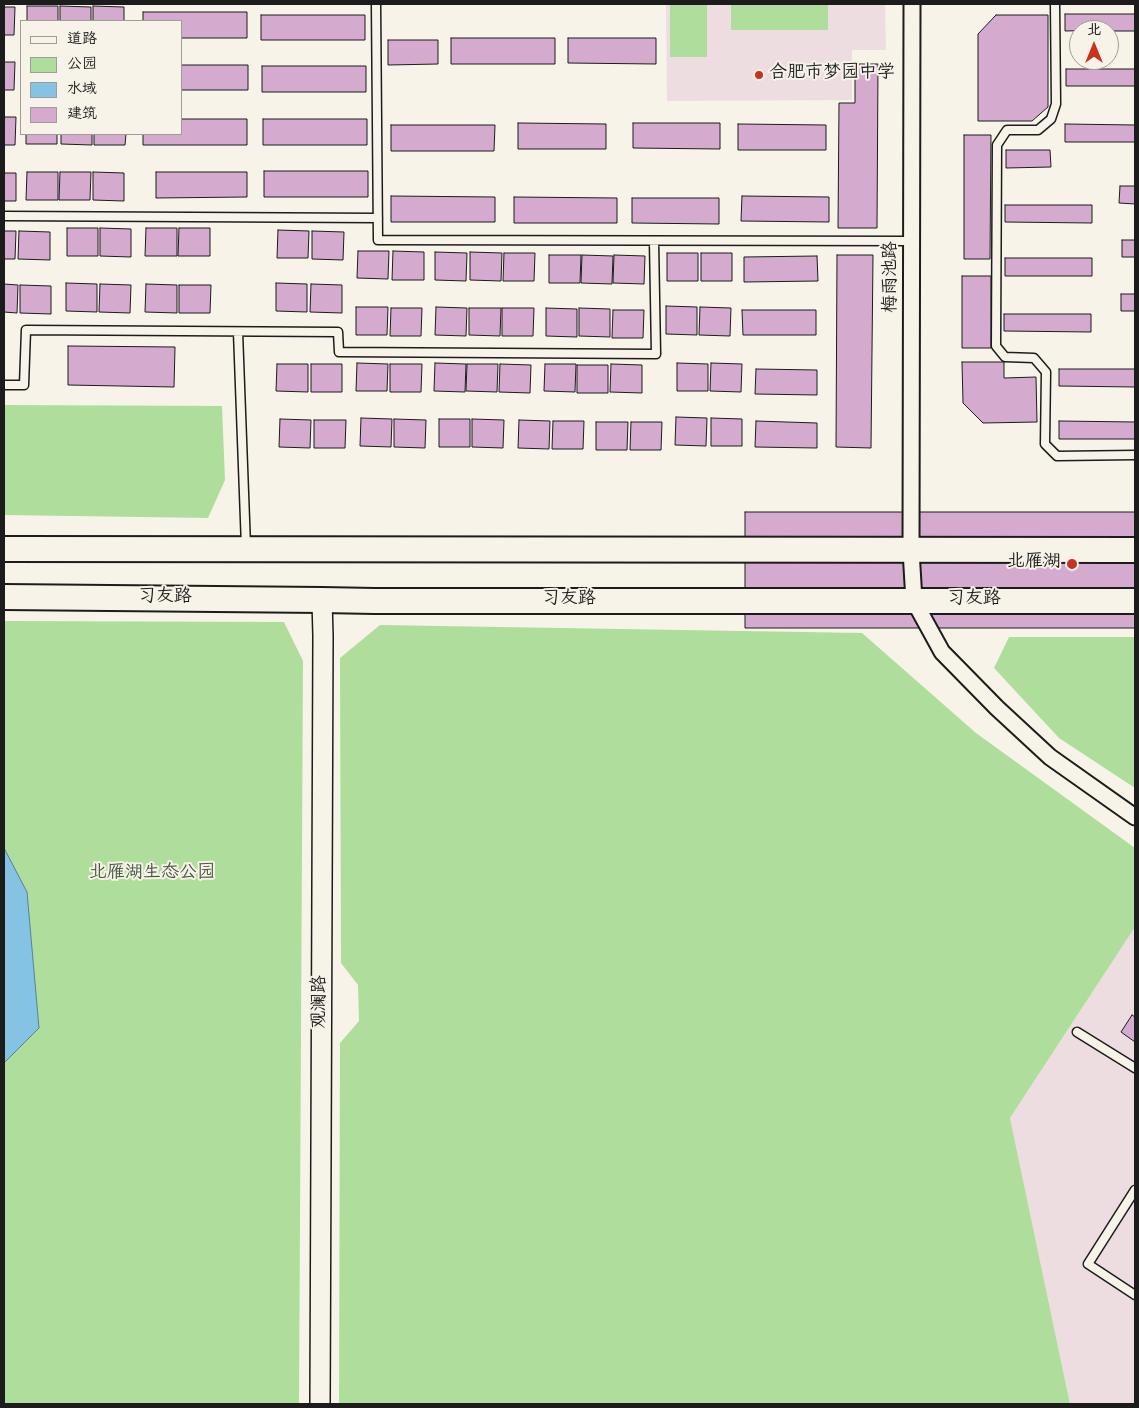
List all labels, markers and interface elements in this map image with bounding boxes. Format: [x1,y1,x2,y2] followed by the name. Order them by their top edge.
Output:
[20,20,182,135] legend
[1069,20,1119,70] north arrow
[1087,21,1101,41] text: 北
[67,29,97,51] text: 道路
[67,54,97,76] text: 公园
[769,64,895,86] place label: 合肥市梦园中学
[753,69,765,81] marker: 合肥市梦园中学
[67,79,97,101] text: 水域
[67,104,97,126] text: 建筑
[882,241,904,313] street label: 梅雨池路
[1007,553,1061,575] place label: 北雁湖
[1065,557,1079,571] marker: 北雁湖
[138,588,192,610] street label: 习友路
[542,590,596,612] street label: 习友路
[947,590,1001,612] street label: 习友路
[89,864,215,886] park label: 北雁湖生态公园
[311,975,333,1029] street label: 观澜路

